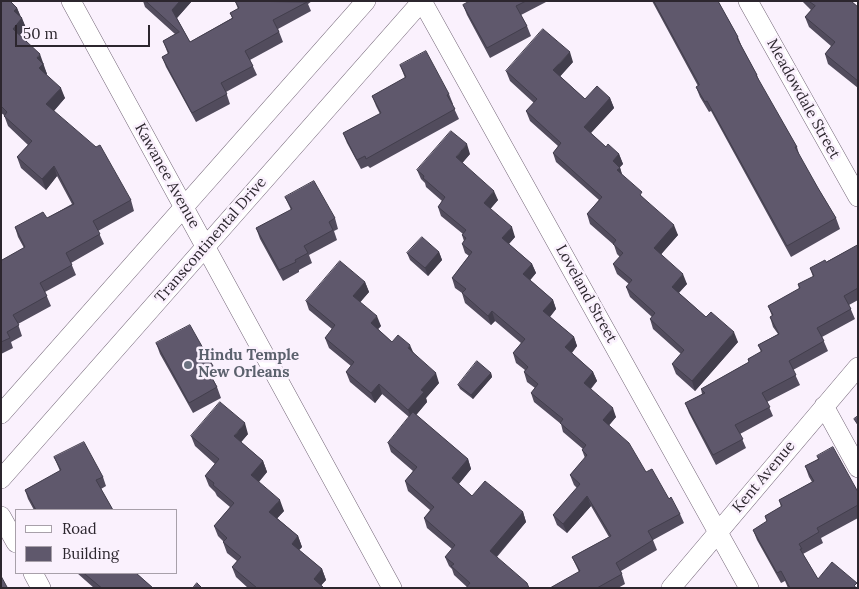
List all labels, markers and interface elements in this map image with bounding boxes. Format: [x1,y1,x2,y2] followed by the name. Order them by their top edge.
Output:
[18,15,152,47] scale bar
[23,24,58,43] text: 50 m
[763,36,843,162] street label: Meadowdale Street
[131,120,203,232] street label: Kawanee Avenue
[152,174,270,306] street label: Transcontinental Drive
[552,242,620,346] street label: Loveland Street
[198,347,299,382] place label: Hindu Temple New Orleans
[182,359,194,371] marker: Hindu Temple New Orleans
[729,438,799,516] street label: Kent Avenue
[15,509,178,574] legend
[62,519,97,538] text: Road
[62,544,119,563] text: Building

